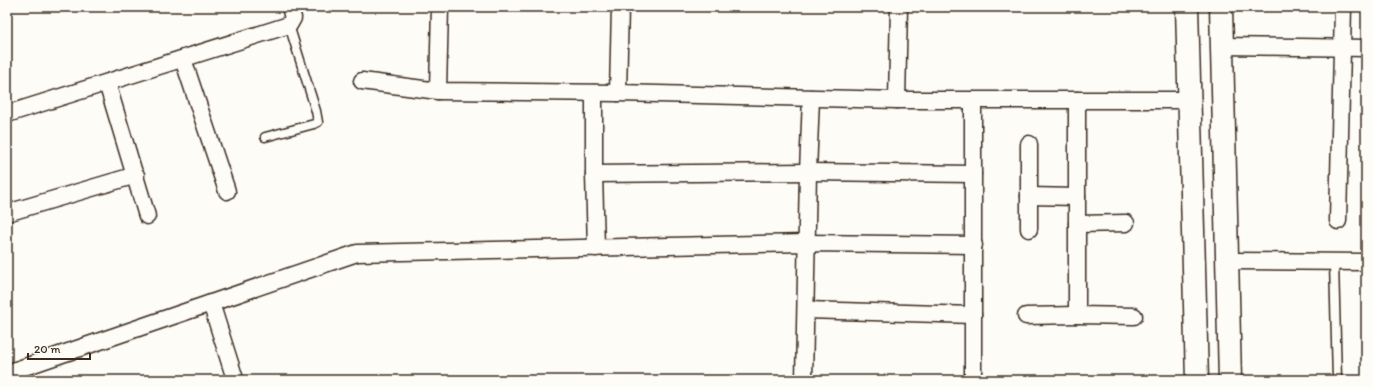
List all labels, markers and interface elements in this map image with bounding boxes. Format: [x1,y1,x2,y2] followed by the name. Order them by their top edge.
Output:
[28,335,90,361] scale bar
[34,342,61,356] text: 20 m

